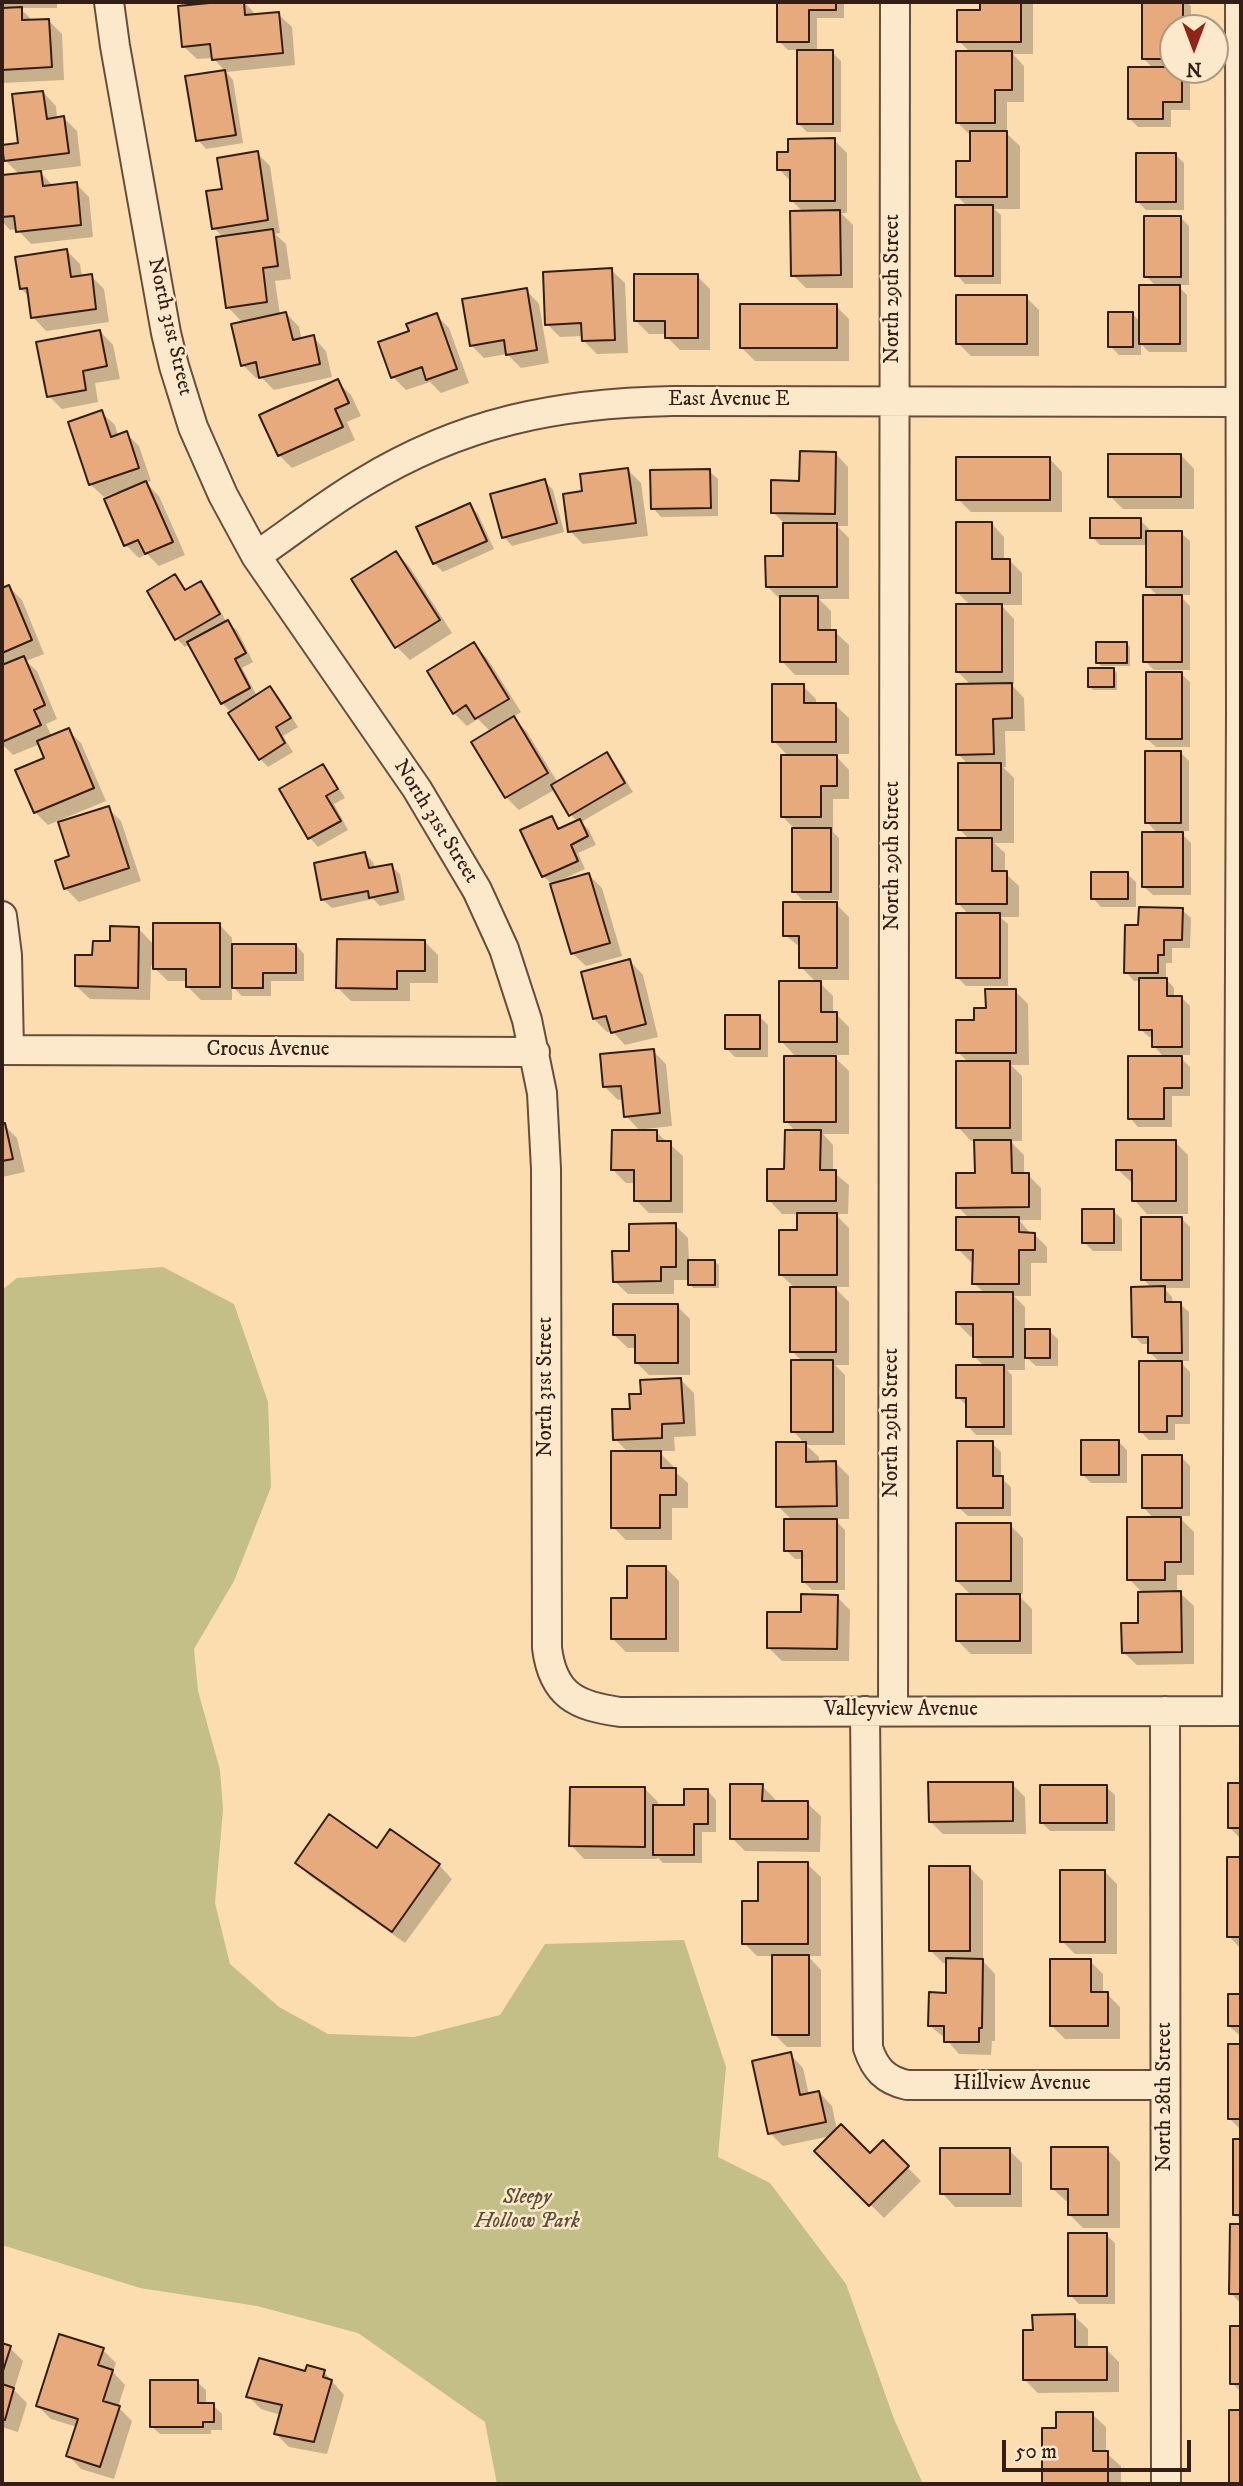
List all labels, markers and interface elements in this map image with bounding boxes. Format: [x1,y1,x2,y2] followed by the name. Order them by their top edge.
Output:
[1159,14,1229,84] north arrow
[1186,57,1202,80] text: N
[881,214,907,364] street label: North 29th Street
[141,256,197,398] street label: North 31st Street
[668,388,790,414] street label: East Avenue E
[387,756,483,888] street label: North 31st Street
[881,781,907,931] street label: North 29th Street
[206,1038,330,1064] street label: Crocus Avenue
[534,1317,560,1457] street label: North 31st Street
[880,1348,906,1498] street label: North 29th Street
[824,1698,978,1724] street label: Valleyview Avenue
[1153,2022,1179,2172] street label: North 28th Street
[953,2072,1091,2098] street label: Hillview Avenue
[474,2186,580,2236] park label: Sleepy Hollow Park
[1005,2426,1194,2470] scale bar
[1015,2439,1057,2465] text: 50 m

